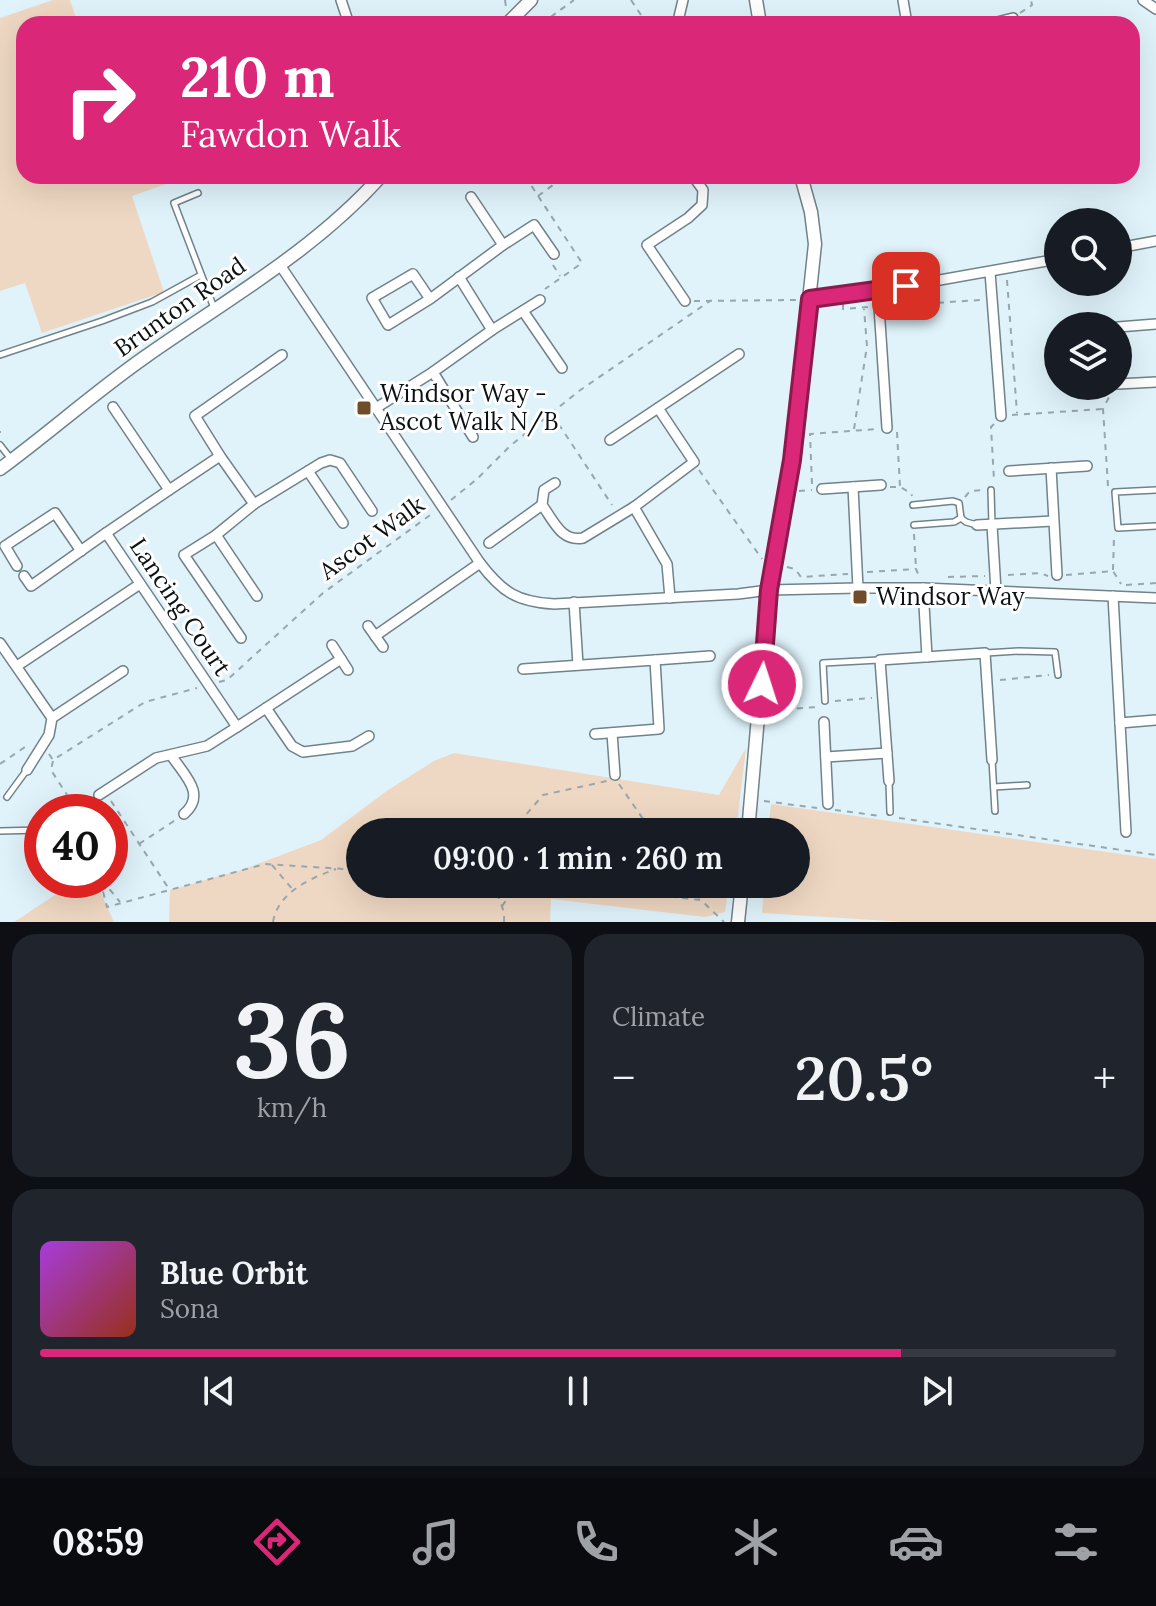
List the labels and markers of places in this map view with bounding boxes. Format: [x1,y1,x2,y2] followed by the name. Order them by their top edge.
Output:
[872,252,940,320] pin
[379,378,558,437] place label: Windsor Way - Ascot Walk N/B
[355,399,373,417] marker: Windsor Way - Ascot Walk N/B
[876,581,1025,612] place label: Windsor Way
[851,588,869,606] marker: Windsor Way

